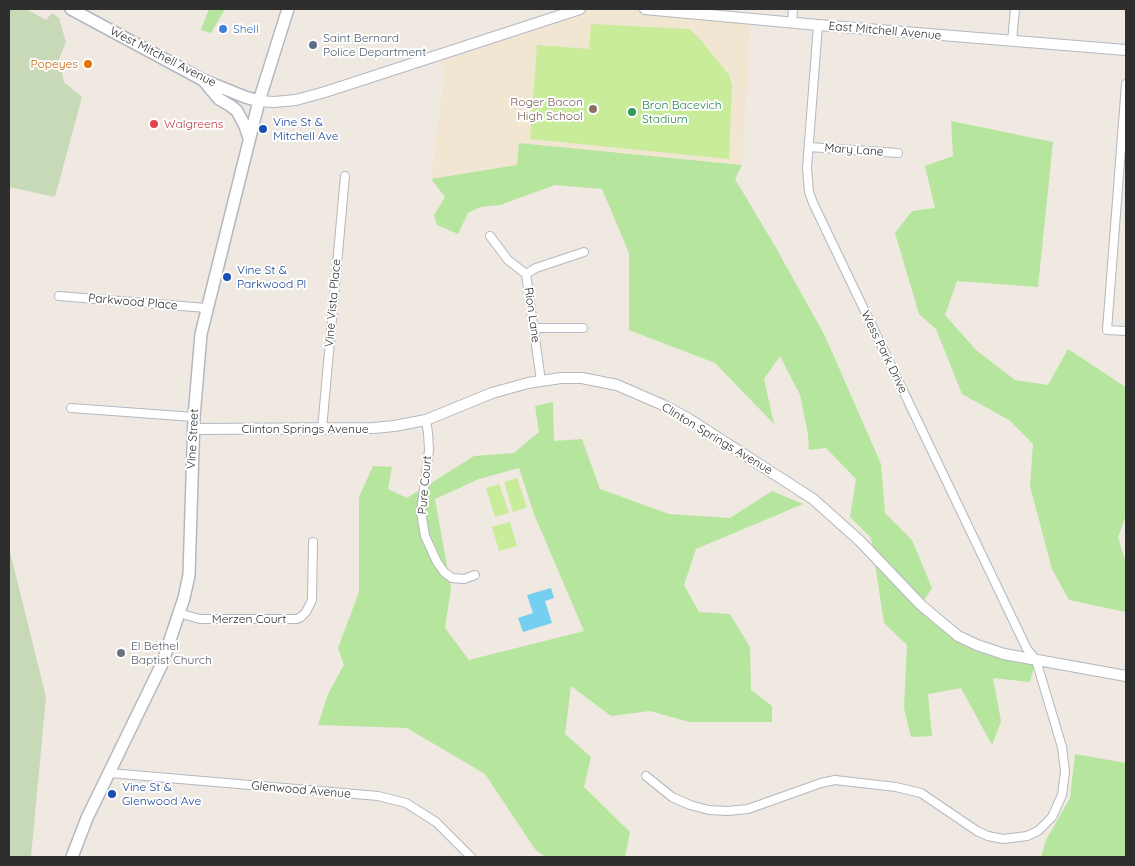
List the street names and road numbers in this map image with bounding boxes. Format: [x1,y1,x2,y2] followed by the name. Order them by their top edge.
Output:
[828,19,942,43] street label: East Mitchell Avenue
[107,24,219,90] street label: West Mitchell Avenue
[824,141,884,159] street label: Mary Lane
[322,258,344,348] street label: Vine Vista Place
[521,287,543,343] street label: Rion Lane
[88,291,178,313] street label: Parkwood Place
[858,308,910,396] street label: Wess Park Drive
[659,400,775,478] street label: Clinton Springs Avenue
[184,408,202,470] street label: Vine Street
[241,422,369,436] street label: Clinton Springs Avenue
[415,455,435,515] street label: Pure Court
[212,612,286,626] street label: Merzen Court
[251,778,351,802] street label: Glenwood Avenue

